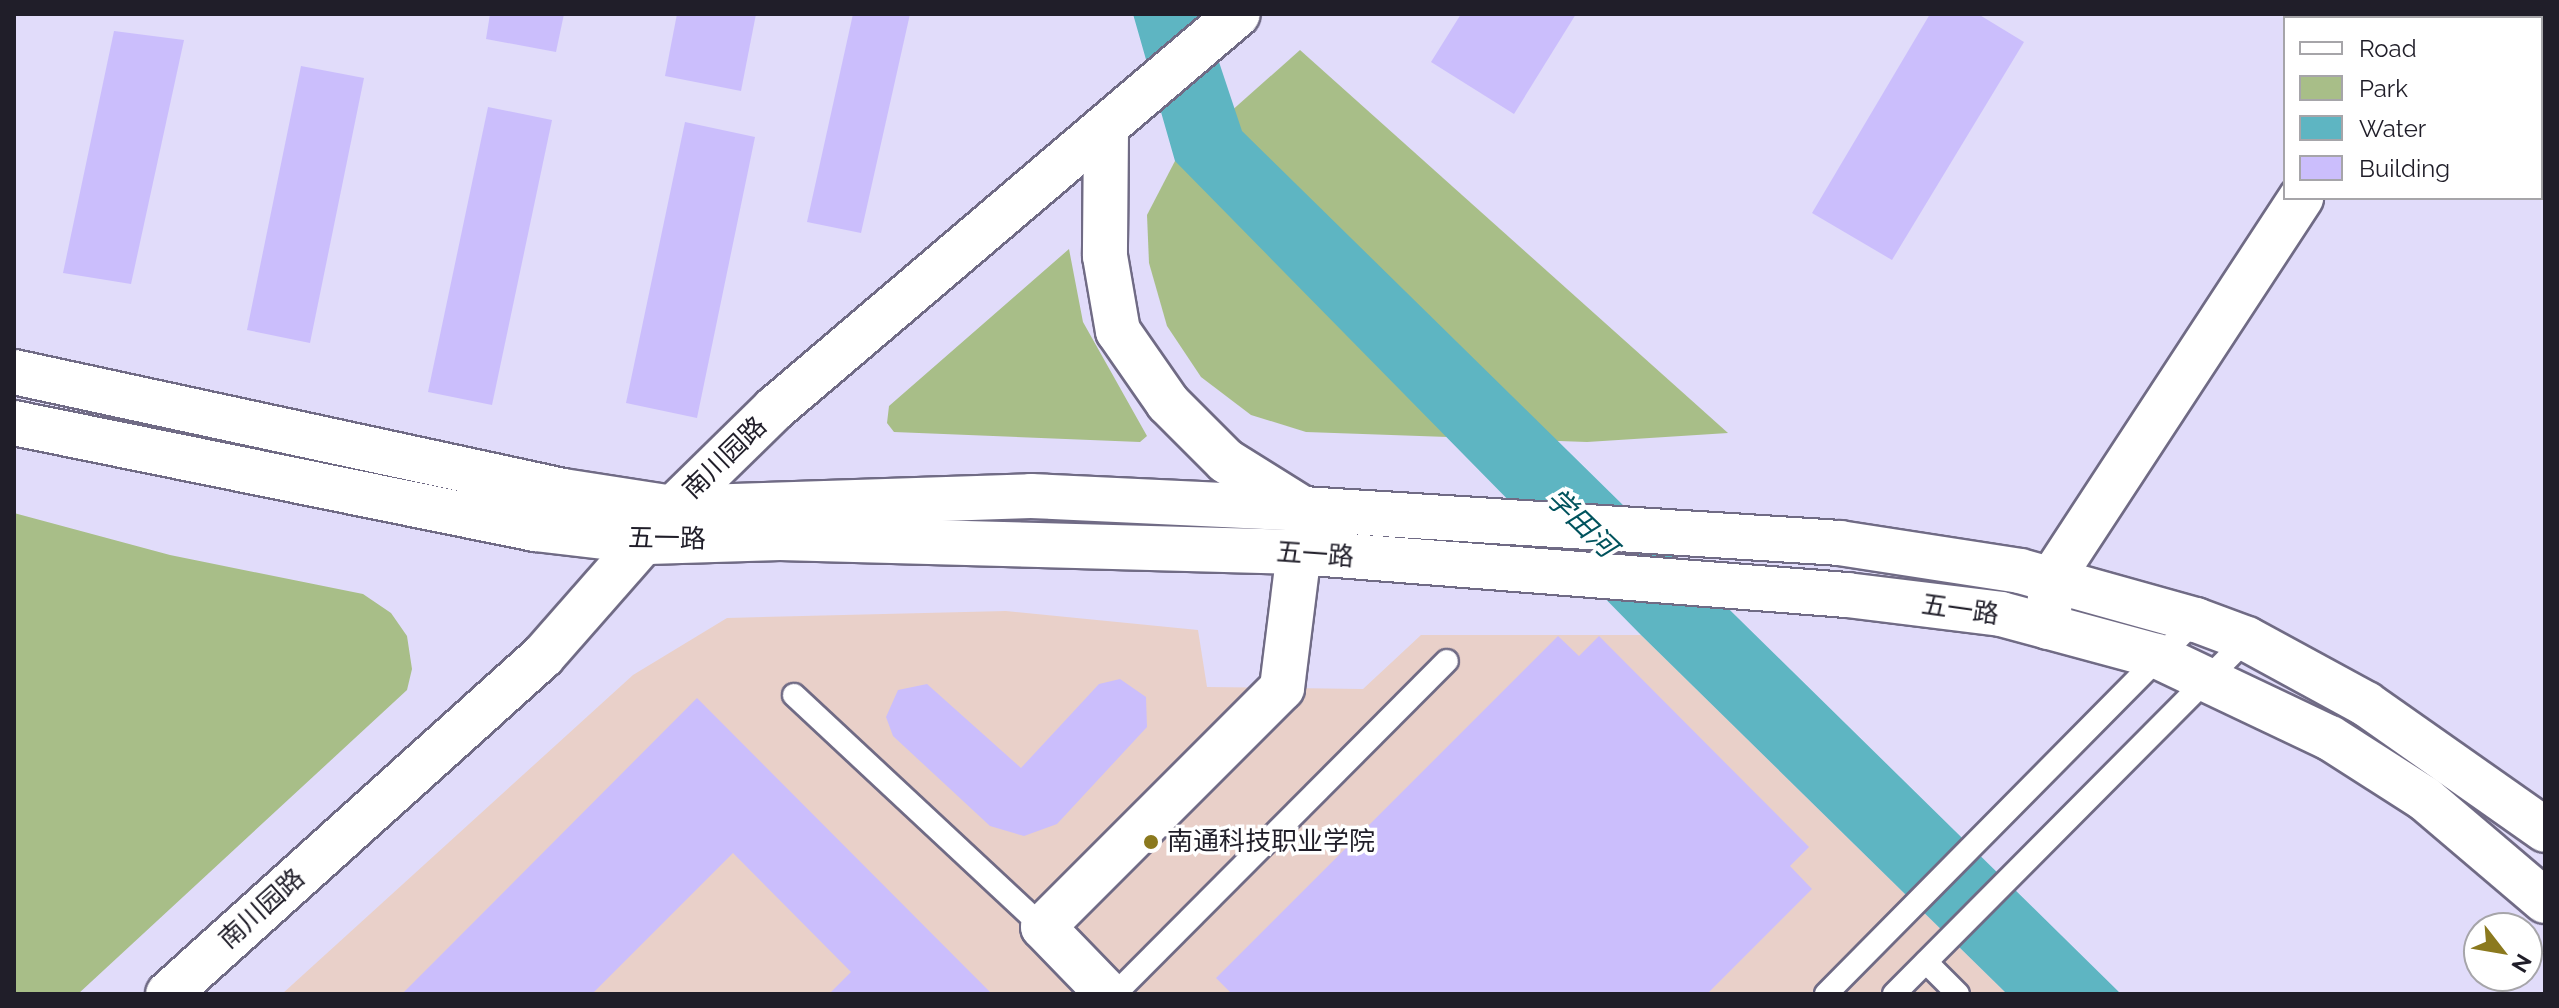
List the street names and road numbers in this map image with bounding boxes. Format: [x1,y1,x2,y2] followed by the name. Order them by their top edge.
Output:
[677,411,773,505] street label: 南川园路
[628,523,706,555] street label: 五一路
[1275,537,1355,573] street label: 五一路
[1919,589,2001,631] street label: 五一路
[213,863,311,955] street label: 南川园路

